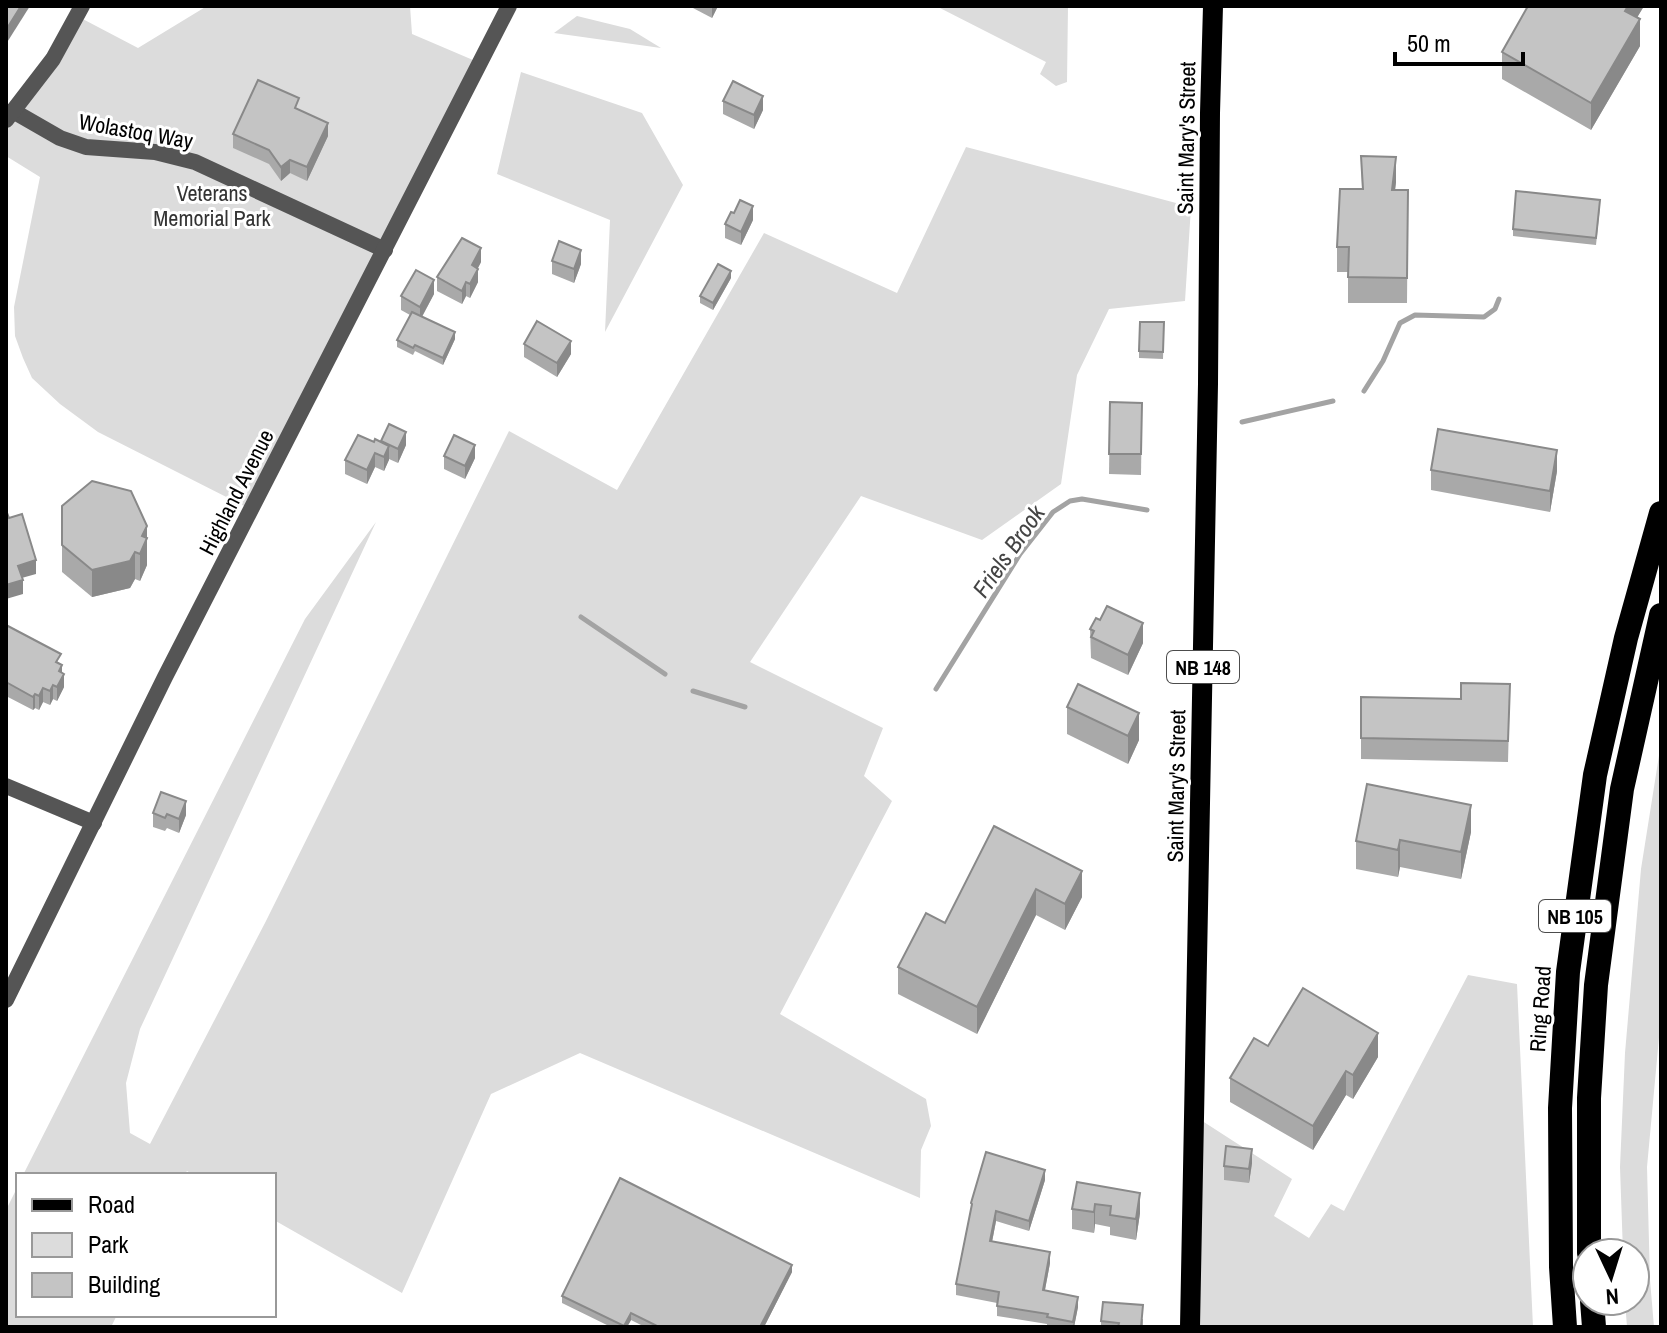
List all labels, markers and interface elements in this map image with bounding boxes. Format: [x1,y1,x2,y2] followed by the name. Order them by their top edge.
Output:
[1395,16,1523,66] scale bar
[1407,27,1451,59] text: 50 m
[1170,61,1202,215] street label: Saint Mary's Street
[77,106,195,156] street label: Wolastoq Way
[153,178,272,233] park label: Veterans Memorial Park
[192,424,280,560] street label: Highland Avenue
[964,497,1052,604] water label: Friels Brook
[1167,651,1239,683] road number: NB 148
[1160,709,1192,863] street label: Saint Mary's Street
[1539,900,1611,932] road number: NB 105
[1522,965,1558,1053] street label: Ring Road
[16,1173,276,1317] legend
[88,1188,135,1220] text: Road
[88,1228,129,1260] text: Park
[1571,1237,1651,1317] north arrow
[88,1268,160,1300] text: Building
[1605,1282,1620,1312] text: N

